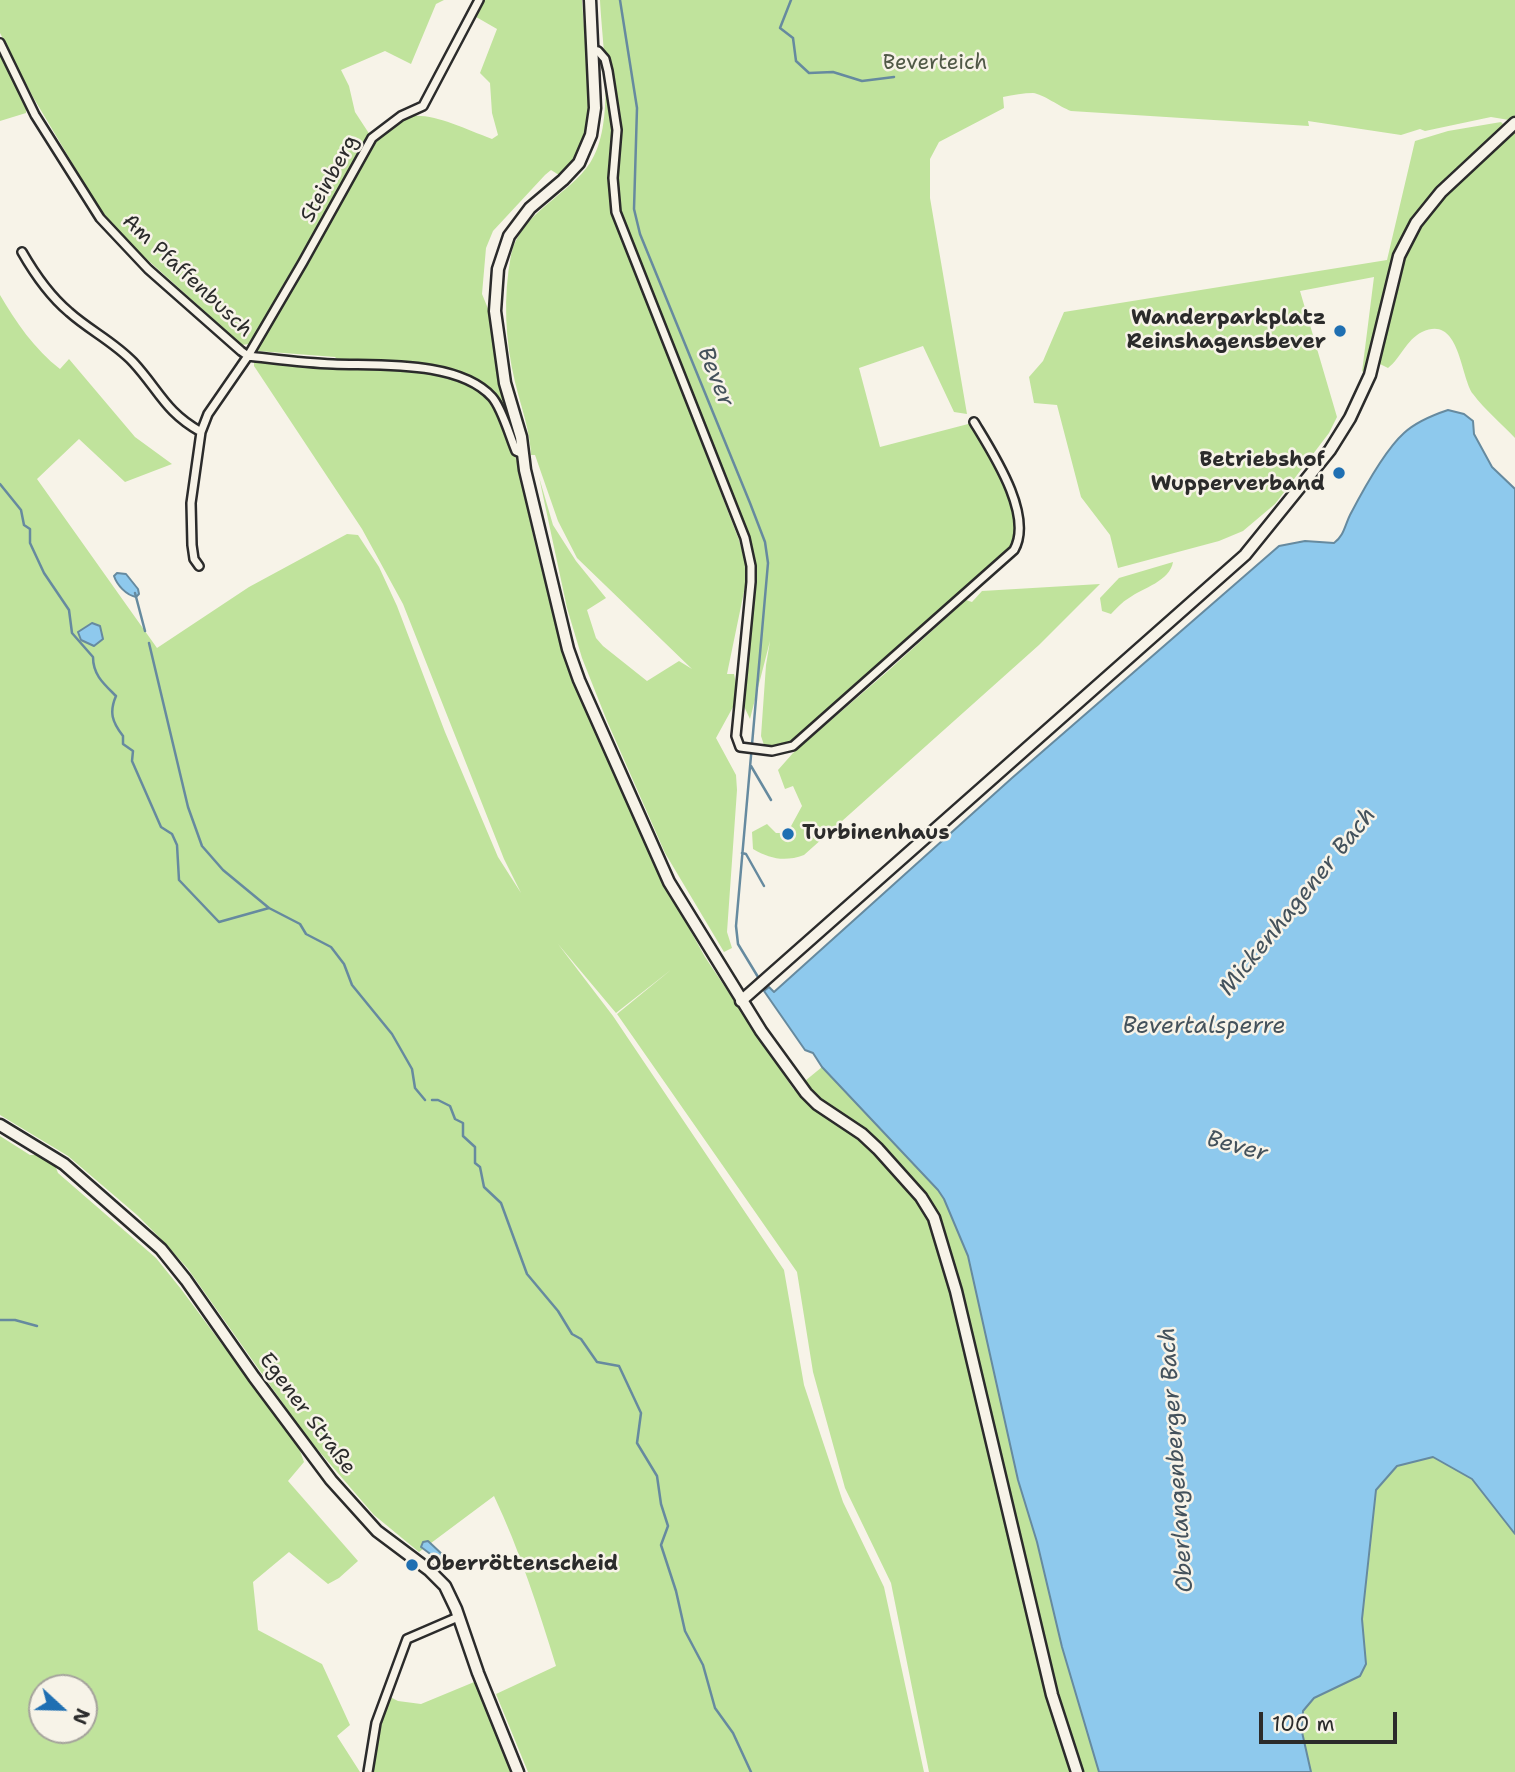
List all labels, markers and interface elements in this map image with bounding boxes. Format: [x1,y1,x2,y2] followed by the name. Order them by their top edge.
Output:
[883,51,987,77] park label: Beverteich
[296,131,364,227] street label: Steinberg
[117,209,257,343] street label: Am Pfaffenbusch
[1127,306,1326,356] place label: Wanderparkplatz Reinshagensbever
[1332,323,1348,339] marker: Wanderparkplatz Reinshagensbever
[691,343,739,411] water label: Bever
[1151,448,1325,498] place label: Betriebshof Wupperverband
[1331,465,1347,481] marker: Betriebshof Wupperverband
[1214,802,1382,1002] water label: Mickenhagener Bach
[802,821,949,847] place label: Turbinenhaus
[780,826,796,842] marker: Turbinenhaus
[1122,1013,1286,1041] water label: Bevertalsperre
[1203,1126,1271,1168] water label: Bever
[1154,1326,1200,1594] water label: Oberlangenberger Bach
[253,1348,361,1480] street label: Egener Straße
[426,1552,618,1578] place label: Oberröttenscheid
[404,1557,420,1573] marker: Oberröttenscheid
[28,1674,98,1744] north arrow
[1263,1698,1401,1742] scale bar
[67,1705,95,1728] text: N
[1272,1710,1335,1738] text: 100 m

